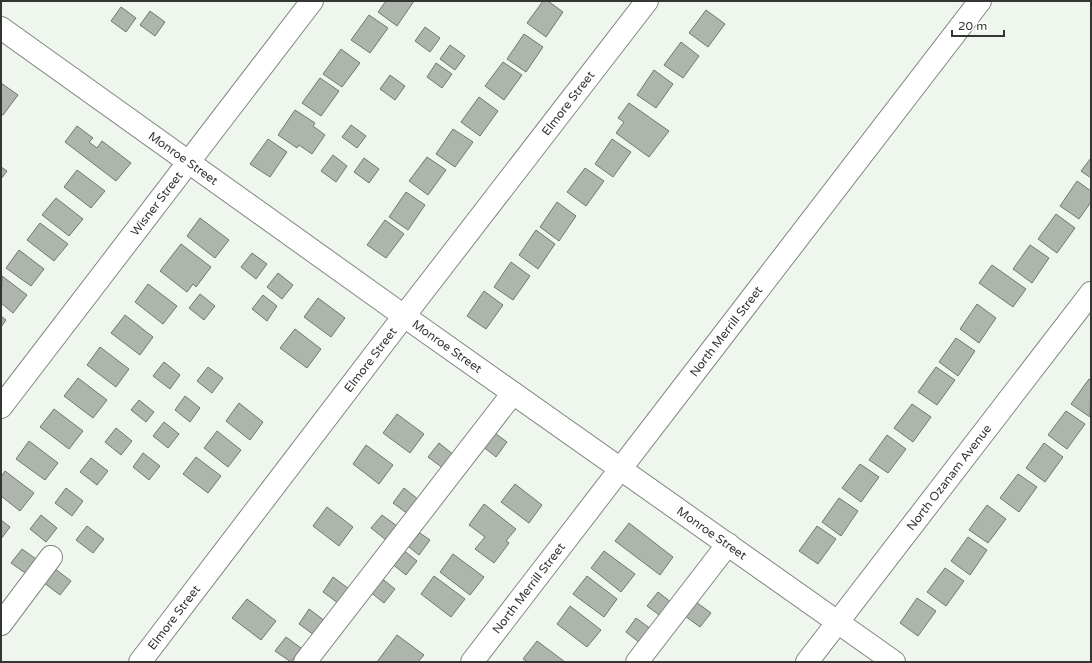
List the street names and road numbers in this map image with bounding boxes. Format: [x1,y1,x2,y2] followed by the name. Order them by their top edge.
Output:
[539,68,598,138] street label: Elmore Street
[146,129,221,188] street label: Monroe Street
[128,169,186,239] street label: Wisner Street
[687,283,766,379] street label: North Merrill Street
[409,317,485,376] street label: Monroe Street
[341,324,400,395] street label: Elmore Street
[904,421,994,533] street label: North Ozanam Avenue
[674,504,750,563] street label: Monroe Street
[490,540,568,636] street label: North Merrill Street
[145,582,203,653] street label: Elmore Street

